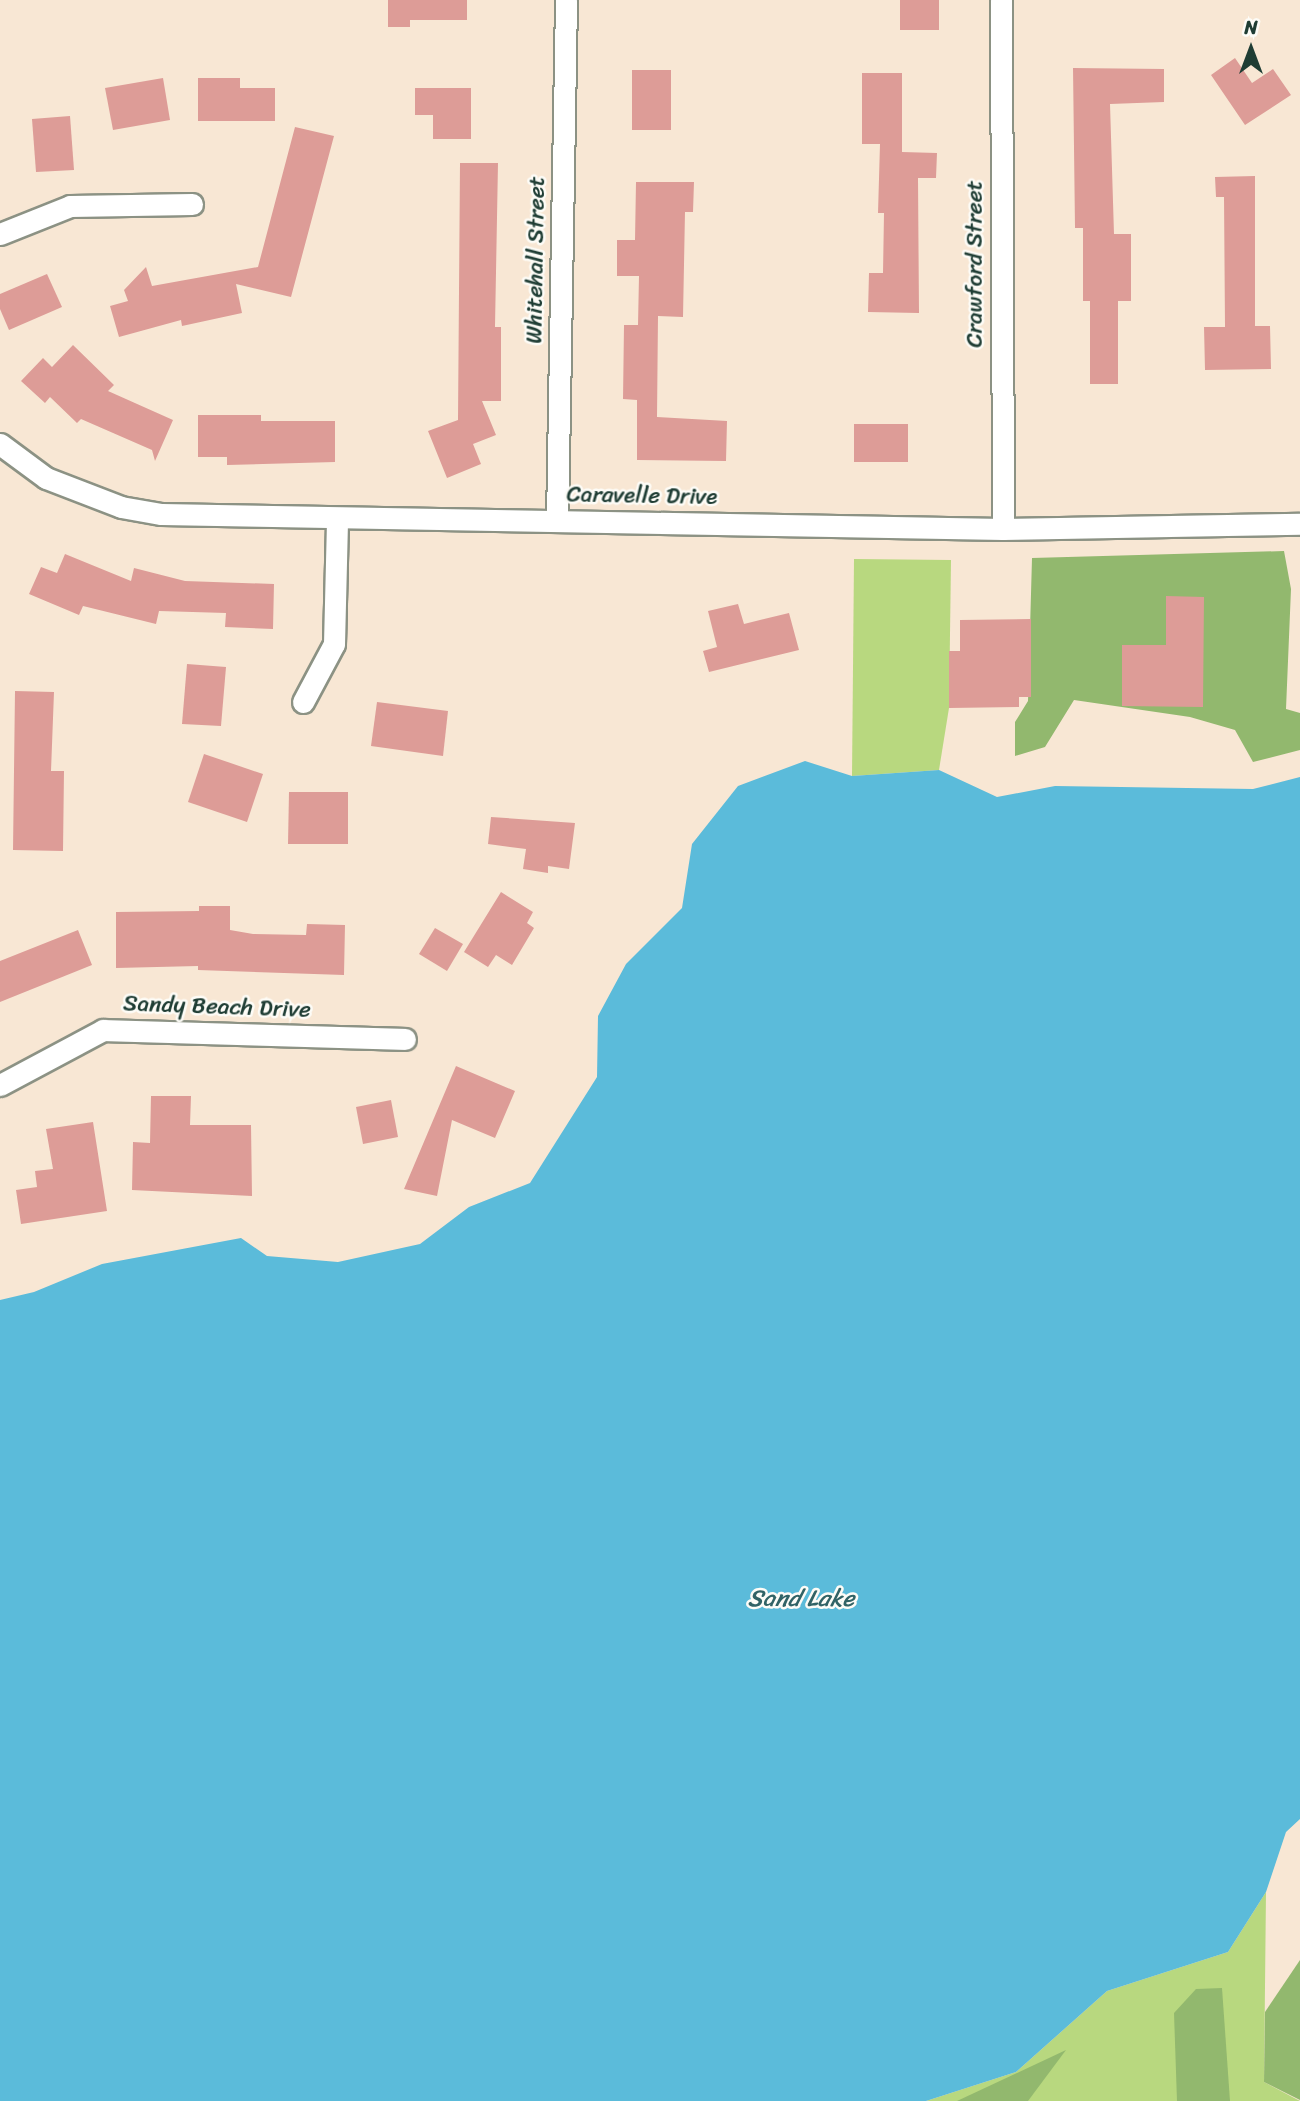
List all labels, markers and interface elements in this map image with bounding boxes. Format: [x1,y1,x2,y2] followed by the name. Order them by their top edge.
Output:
[1244,11,1258,44] text: N
[1216,14,1286,84] north arrow
[521,176,551,344] street label: Whitehall Street
[961,180,989,348] street label: Crawford Street
[566,481,718,511] street label: Caravelle Drive
[123,990,311,1024] street label: Sandy Beach Drive
[747,1585,855,1613] water label: Sand Lake

